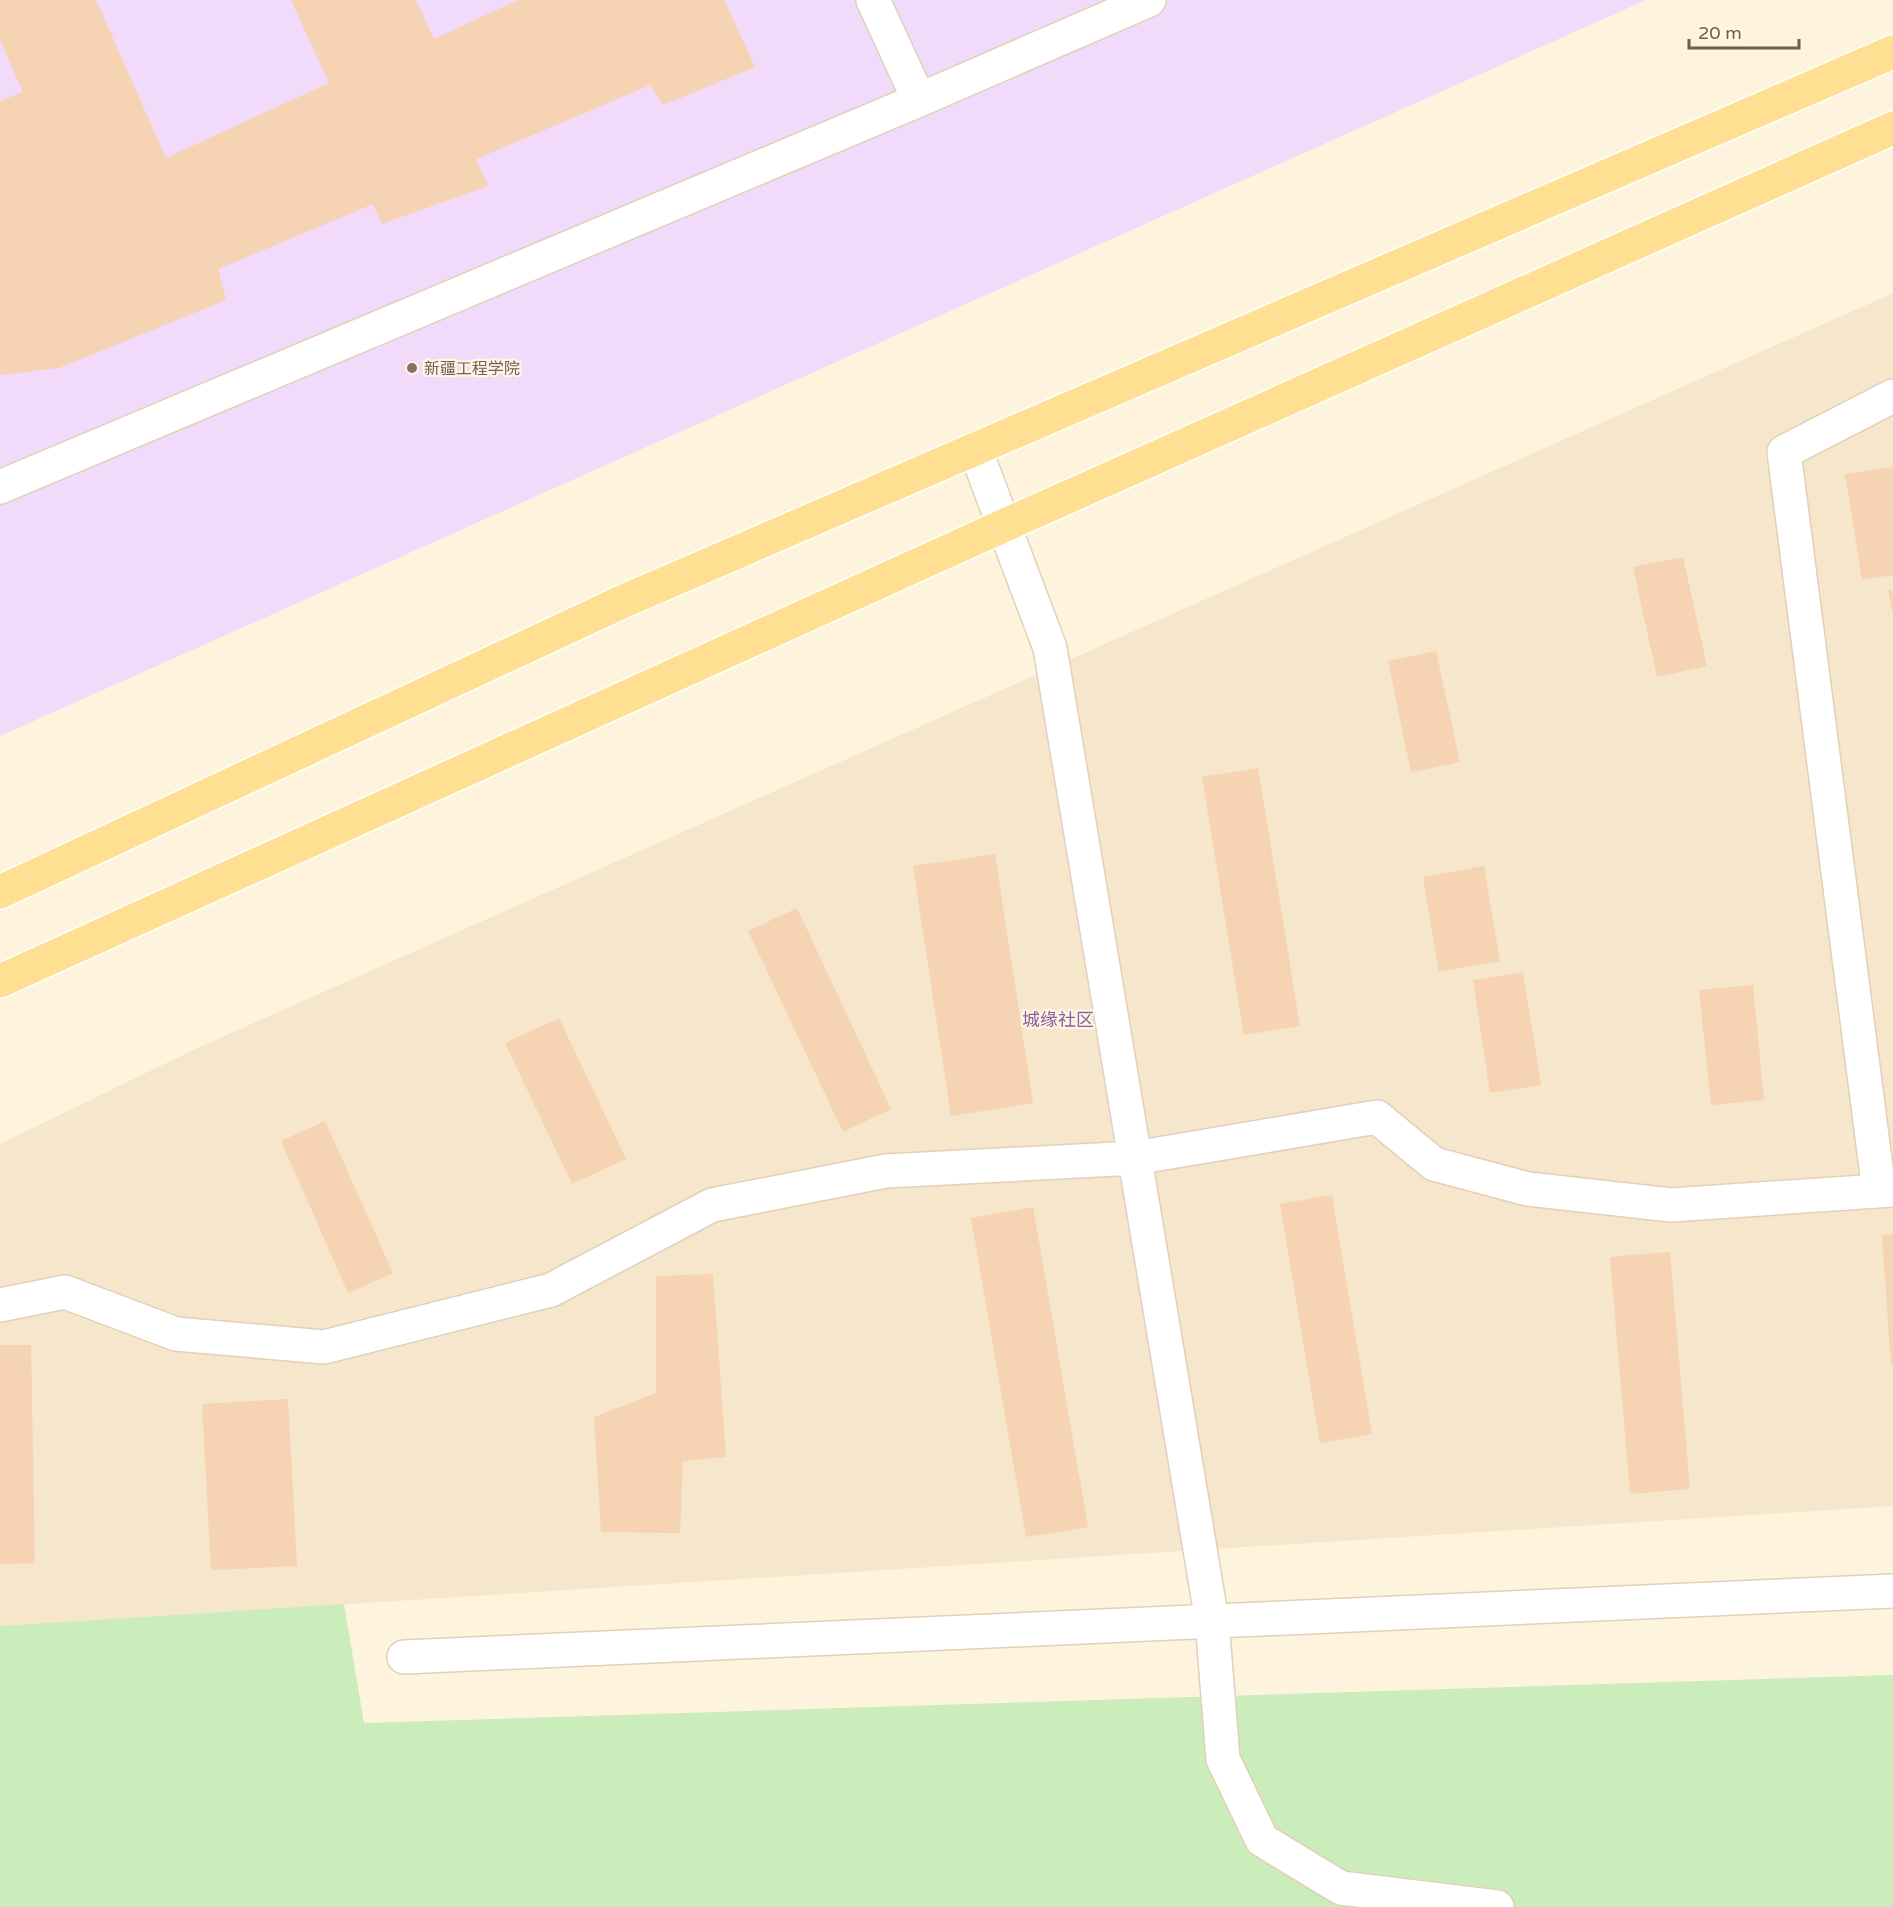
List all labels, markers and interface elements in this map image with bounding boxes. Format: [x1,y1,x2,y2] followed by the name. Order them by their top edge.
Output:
[1689,12,1798,50] scale bar
[1698,22,1742,44] text: 20 m
[424,359,520,379] place label: 新疆工程学院
[405,361,419,375] marker: 新疆工程学院
[1022,1009,1094,1031] district label: 城缘社区

